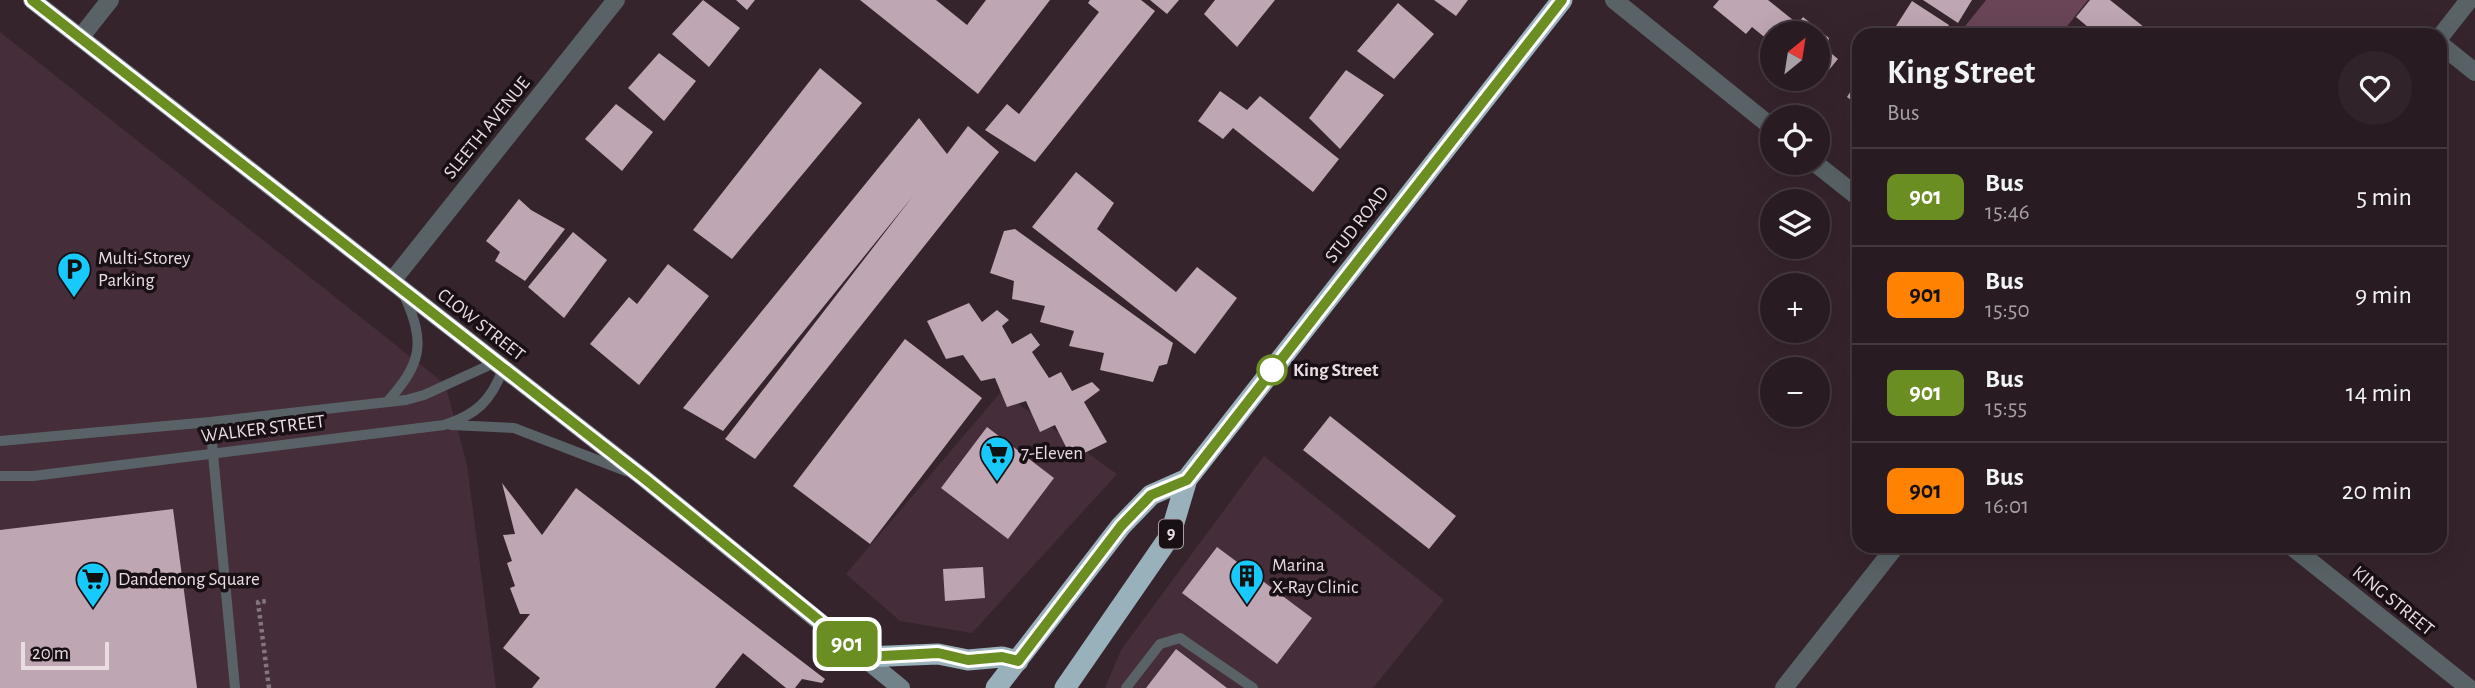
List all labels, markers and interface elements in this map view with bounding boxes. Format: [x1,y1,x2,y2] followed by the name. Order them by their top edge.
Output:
[1760,21,1830,91] north arrow
[1760,21,1830,427] map controls
[2338,51,2412,125] button: heart
[1887,57,2035,90] text: King Street
[440,73,534,183] street label: SLEETH AVENUE
[1887,102,1920,125] text: Bus
[1760,105,1830,175] button: locate
[1985,170,2024,196] text: Bus
[1322,183,1392,267] street label: STUD ROAD
[2356,184,2412,210] text: 5 min
[1909,185,1942,209] text: 901
[1760,189,1830,259] button: layers
[1985,201,2030,224] text: 15:46
[98,249,190,290] place label: Multi-Storey Parking
[55,250,93,299] parking icon: Multi-Storey Parking
[1985,268,2024,294] text: Bus
[1760,273,1830,343] button: +
[2355,282,2412,308] text: 9 min
[1909,283,1942,307] text: 901
[434,285,528,365] street label: CLOW STREET
[1985,299,2030,322] text: 15:50
[1257,355,1287,385] marker: King Street
[1760,357,1830,427] button: −
[1293,361,1379,380] place label: King Street
[1985,366,2024,392] text: Bus
[2346,380,2412,406] text: 14 min
[1909,381,1942,405] text: 901
[1985,397,2027,420] text: 15:55
[200,412,326,446] street label: WALKER STREET
[978,434,1016,483] supermarket icon: 7-Eleven
[1021,444,1083,463] place label: 7-Eleven
[1985,464,2024,490] text: Bus
[2342,478,2412,504] text: 20 min
[1909,479,1942,503] text: 901
[1985,495,2029,518] text: 16:01
[1159,520,1183,548] road number: 9
[1272,556,1358,597] place label: Marina X-Ray Clinic
[1228,557,1266,606] building icon: Marina X-Ray Clinic
[74,560,112,609] supermarket icon: Dandenong Square
[2349,563,2437,639] street label: KING STREET
[118,570,260,589] place label: Dandenong Square
[807,621,887,667] line badge: 901
[831,632,863,656] text: 901
[21,639,108,671] scale bar
[32,644,69,663] text: 20 m

